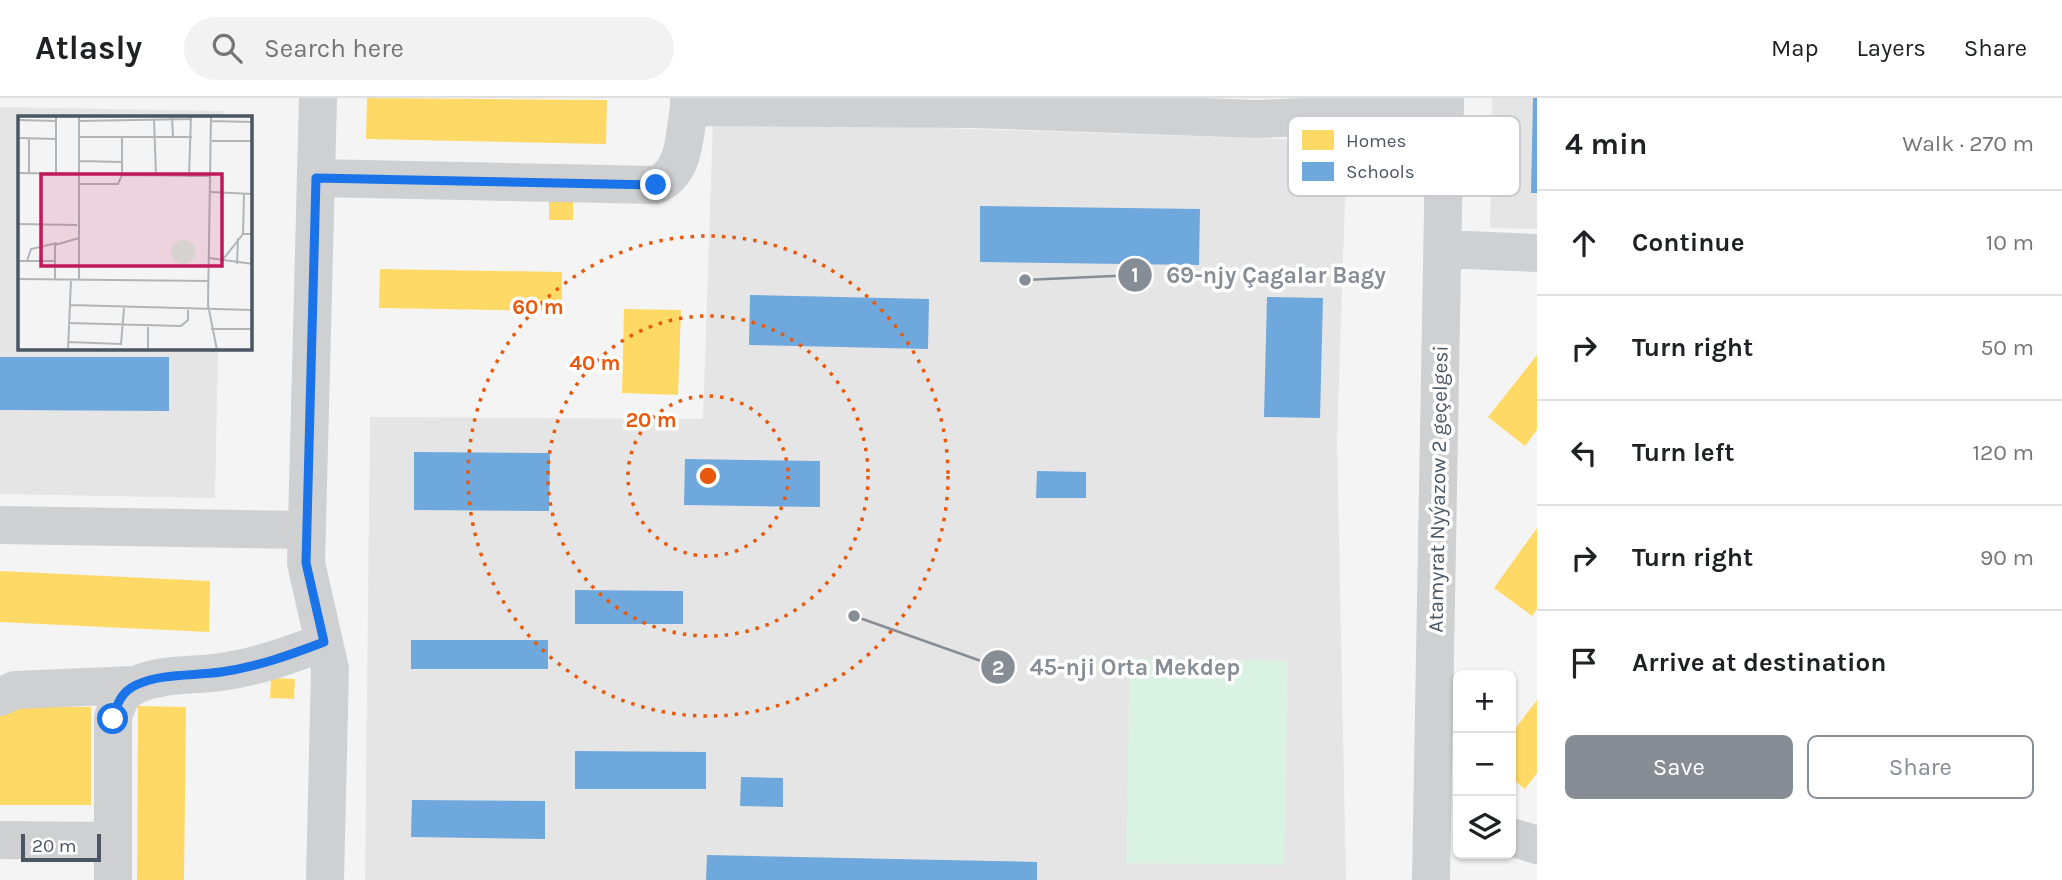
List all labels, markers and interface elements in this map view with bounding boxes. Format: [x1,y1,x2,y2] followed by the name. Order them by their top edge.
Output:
[184,17,674,80] search box
[35,29,142,67] text: Atlasly
[208,29,246,67] icon: search
[264,33,404,64] text: Search here
[1771,34,1819,62] text: Map
[1857,34,1926,62] text: Layers
[1964,34,2027,62] text: Share
[18,116,252,350] inset map
[1288,116,1520,196] legend
[1565,126,1647,162] text: 4 min
[1346,130,1407,152] text: Homes
[1902,130,2034,157] text: Walk · 270 m
[1346,161,1415,183] text: Schools
[640,169,671,200] route end
[1565,224,1603,262] icon: ahead
[1632,227,1744,258] text: Continue
[1986,229,2034,256] text: 10 m
[1117,253,1400,297] callout: 69-njy Çagalar Bagy
[1166,262,1386,289] text: 69-njy Çagalar Bagy
[1131,263,1139,287] text: 1
[512,295,564,319] text: 60 m
[1565,329,1603,367] icon: right
[1632,332,1753,363] text: Turn right
[1980,334,2034,361] text: 50 m
[1423,345,1453,633] street label: Atamyrat Nyýazow 2 geçelgesi
[569,351,621,375] text: 40 m
[625,408,677,432] text: 20 m
[1565,434,1603,472] icon: left
[1632,437,1734,468] text: Turn left
[1972,439,2034,466] text: 120 m
[696,464,720,488] centre of rings
[1565,539,1603,577] icon: right
[1632,542,1753,573] text: Turn right
[1980,544,2034,571] text: 90 m
[1565,644,1603,682] icon: arrive
[980,645,1254,689] callout: 45-nji Orta Mekdep
[1632,647,1886,678] text: Arrive at destination
[1030,654,1240,681] text: 45-nji Orta Mekdep
[992,656,1004,680] text: 2
[1453,670,1516,859] map controls
[1453,670,1516,733] button: +
[97,703,128,734] route start
[1453,733,1516,796] button: −
[1565,735,1793,799] button: Save
[1807,735,2034,799] button: Share
[1453,796,1516,859] button: layers
[21,831,102,863] scale bar
[32,835,77,857] text: 20 m

